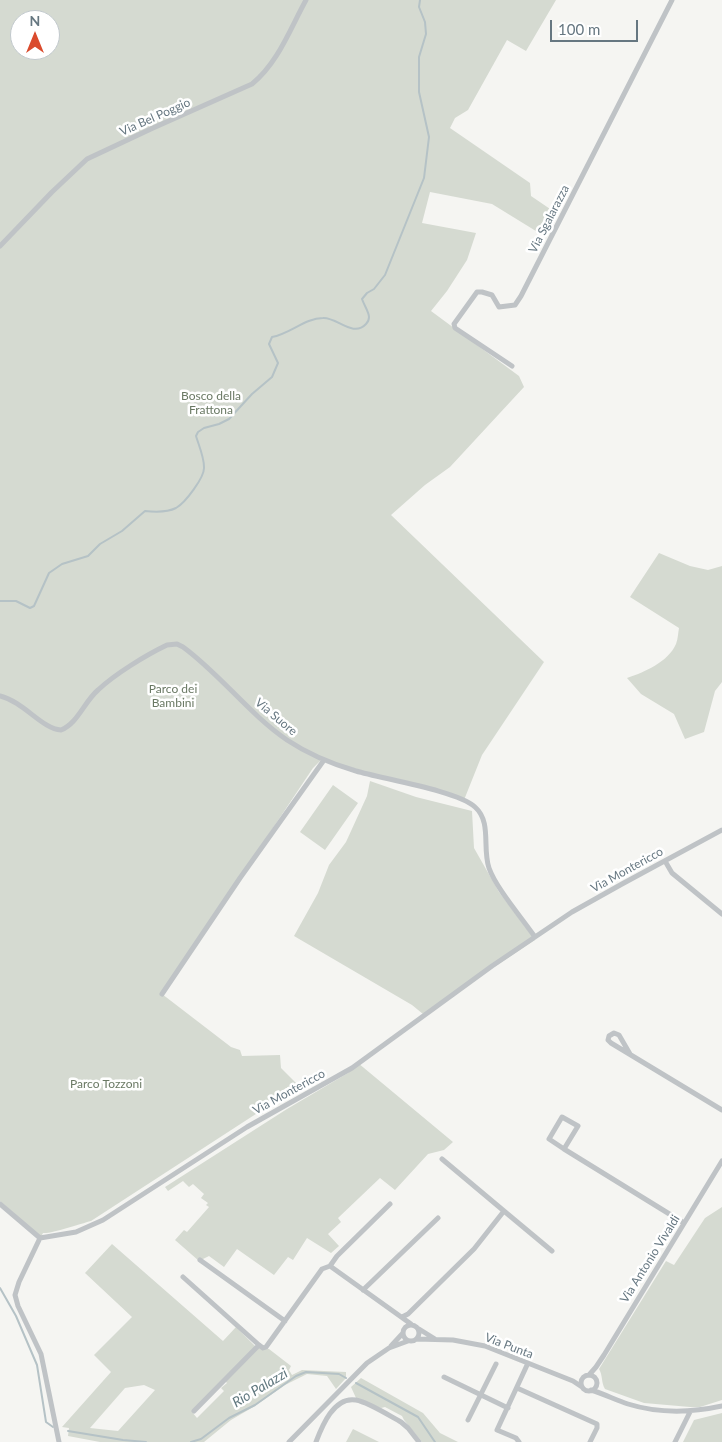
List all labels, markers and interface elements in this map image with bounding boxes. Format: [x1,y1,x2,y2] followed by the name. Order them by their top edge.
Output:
[10,10,60,60] north arrow
[552,10,640,42] scale bar
[30,12,40,29] text: N
[558,20,600,38] text: 100 m
[117,95,193,139] street label: Via Bel Poggio
[526,183,572,255] street label: Via Sgalarazza
[181,389,241,417] park label: Bosco della Frattona
[149,682,197,710] park label: Parco dei Bambini
[252,695,300,739] street label: Via Suore
[588,844,666,896] street label: Via Montericco
[250,1066,328,1118] street label: Via Montericco
[70,1077,142,1091] park label: Parco Tozzoni
[617,1212,683,1306] street label: Via Antonio Vivaldi
[483,1330,535,1362] street label: Via Punta
[229,1365,291,1411] water label: Rio Palazzi

